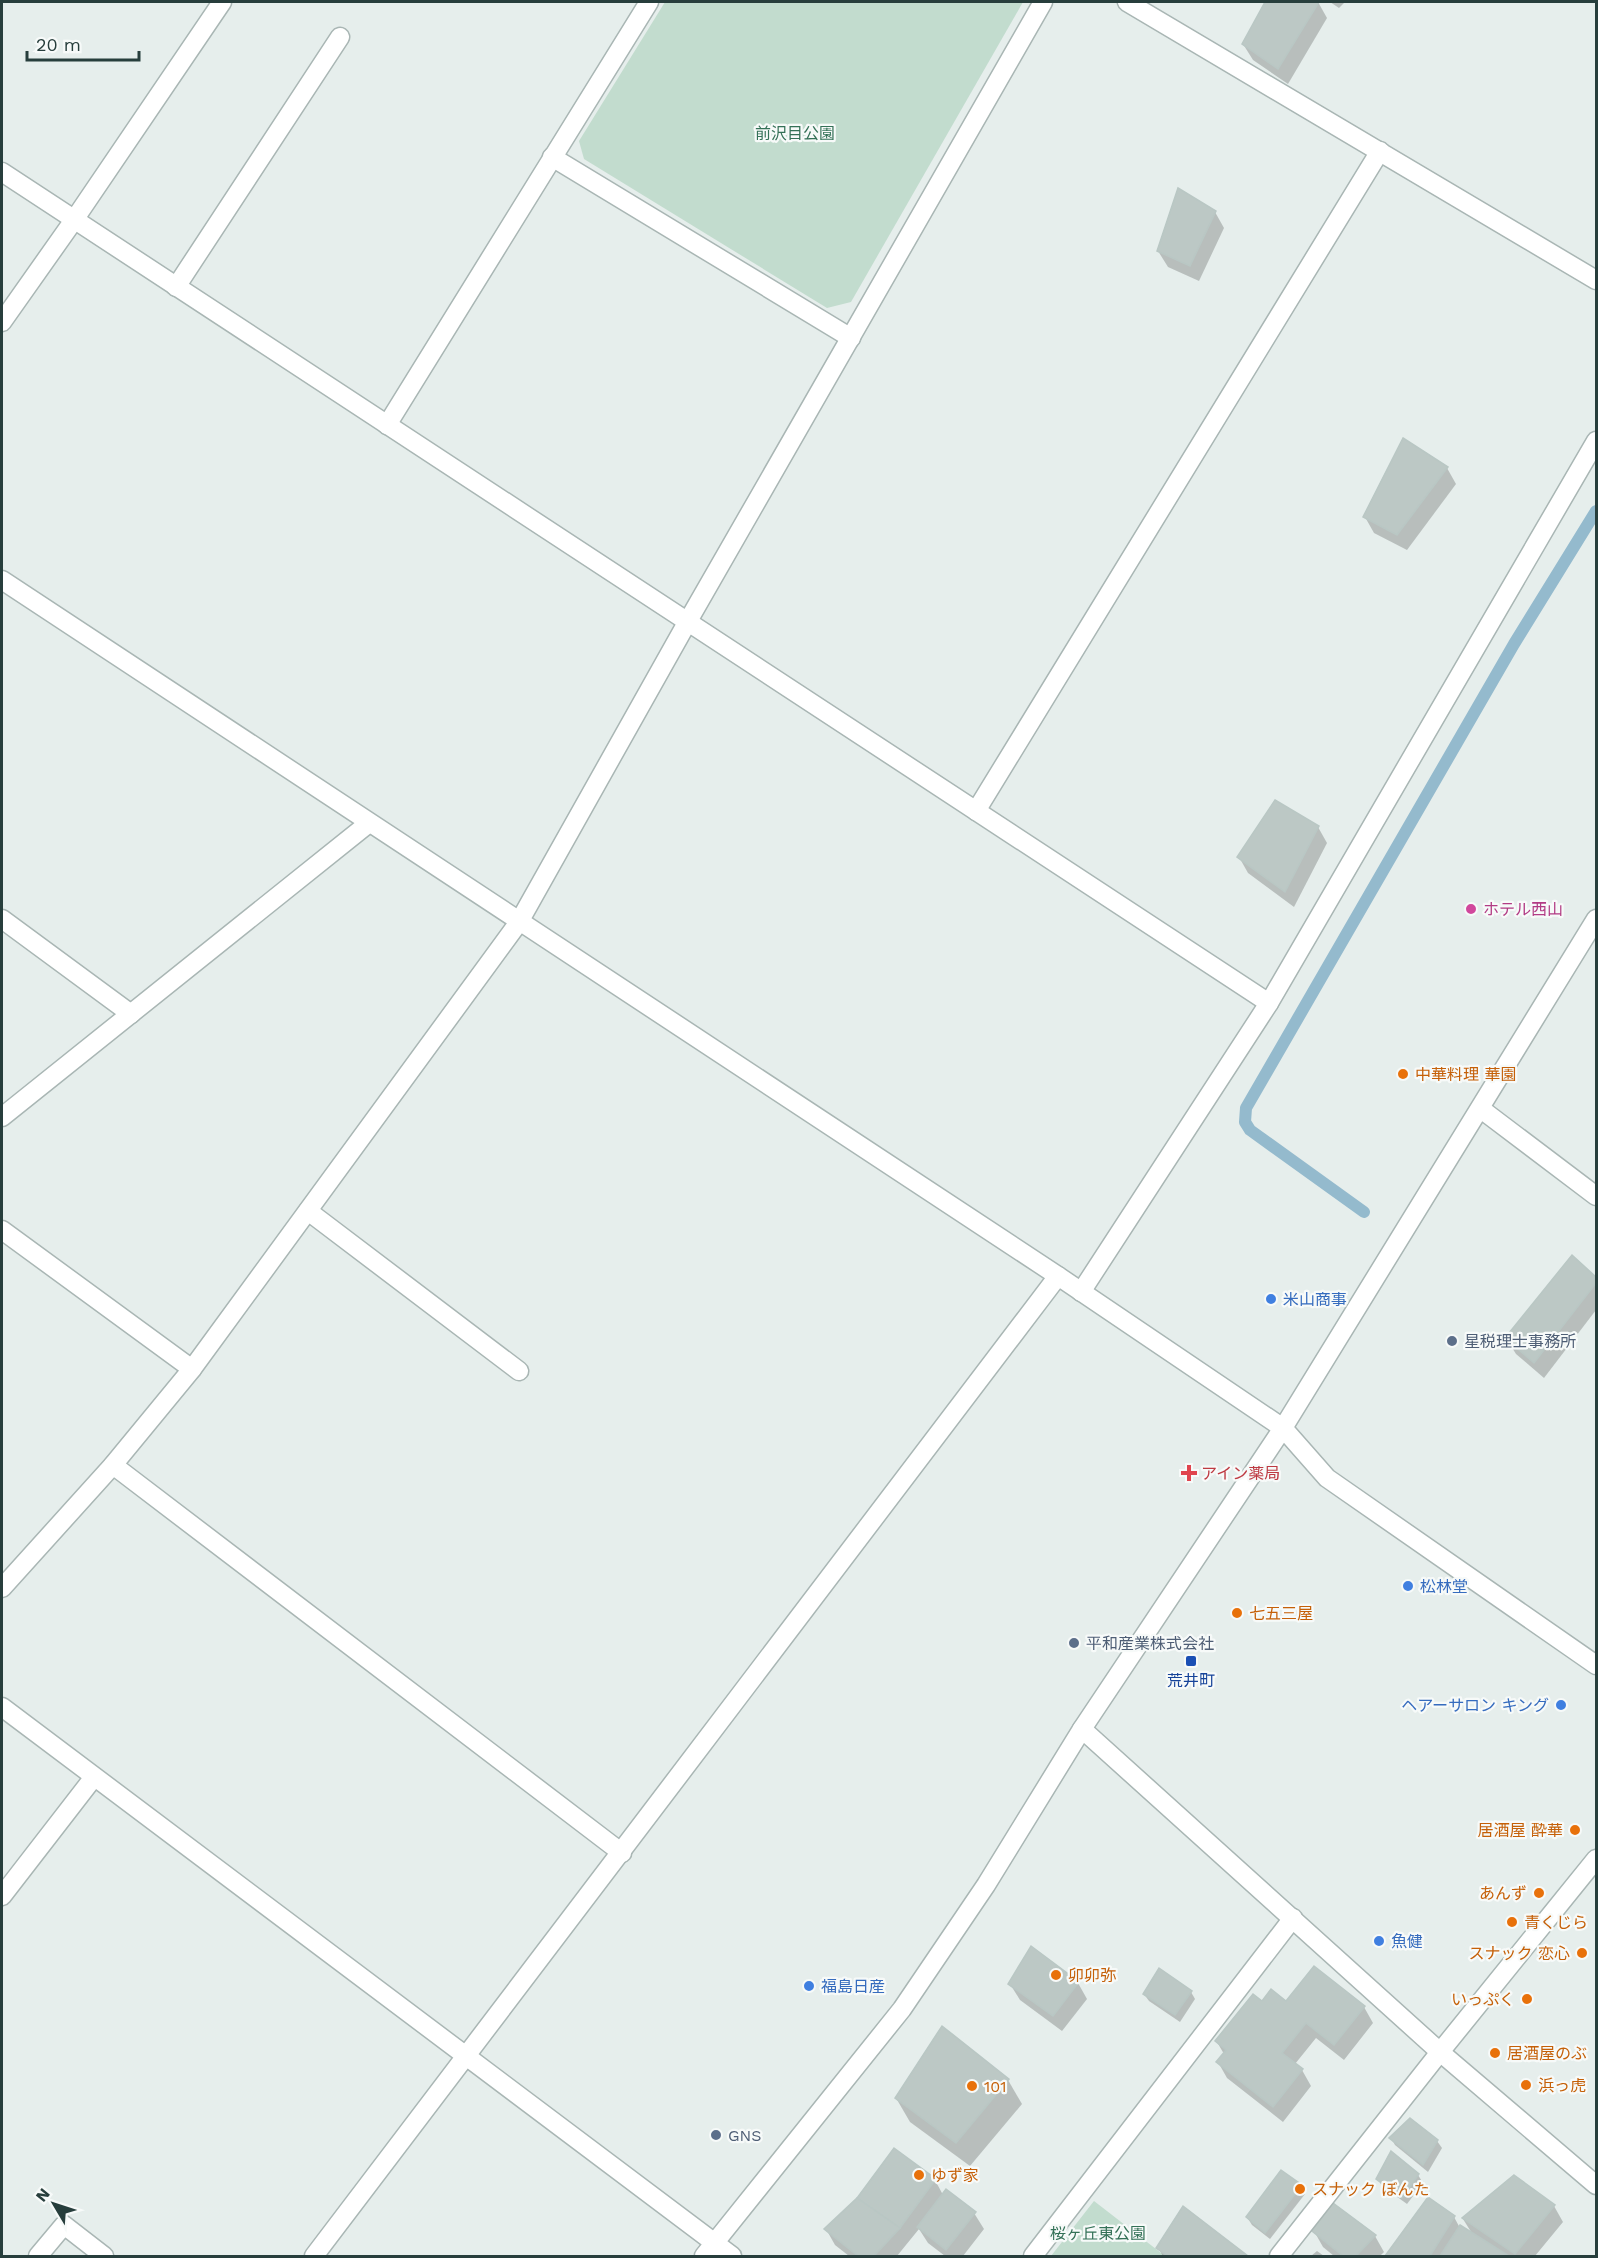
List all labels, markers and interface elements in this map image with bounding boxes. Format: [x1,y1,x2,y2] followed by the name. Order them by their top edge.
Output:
[27,24,140,62] scale bar
[36,34,81,55] text: 20 m
[755,124,835,143] park label: 前沢目公園
[1483,900,1563,919] place label: ホテル西山
[1464,902,1478,916] marker: ホテル西山
[1415,1065,1516,1084] place label: 中華料理 華園
[1396,1067,1410,1081] marker: 中華料理 華園
[1283,1290,1347,1309] place label: 米山商事
[1264,1292,1278,1306] marker: 米山商事
[1464,1332,1576,1351] place label: 星税理士事務所
[1445,1334,1459,1348] marker: 星税理士事務所
[1201,1464,1280,1483] place label: アイン薬局
[1182,1466,1196,1480] marker: アイン薬局
[1420,1577,1468,1596] place label: 松林堂
[1401,1579,1415,1593] marker: 松林堂
[1249,1604,1313,1623] place label: 七五三屋
[1230,1606,1244,1620] marker: 七五三屋
[1086,1634,1214,1653] place label: 平和産業株式会社
[1067,1636,1081,1650] marker: 平和産業株式会社
[1184,1654,1198,1668] marker: 荒井町
[1167,1671,1215,1690] place label: 荒井町
[1401,1696,1549,1715] place label: ヘアーサロン キング
[1554,1698,1568,1712] marker: ヘアーサロン キング
[1478,1821,1563,1840] place label: 居酒屋 酔華
[1568,1823,1582,1837] marker: 居酒屋 酔華
[1479,1884,1527,1903] place label: あんず
[1532,1886,1546,1900] marker: あんず
[1524,1913,1588,1932] place label: 青くじら
[1505,1915,1519,1929] marker: 青くじら
[1391,1932,1423,1951] place label: 魚健
[1372,1934,1386,1948] marker: 魚健
[1469,1944,1570,1963] place label: スナック 恋心
[1575,1946,1589,1960] marker: スナック 恋心
[1068,1966,1116,1985] place label: 卯卯弥
[1049,1968,1063,1982] marker: 卯卯弥
[821,1977,885,1996] place label: 福島日産
[802,1979,816,1993] marker: 福島日産
[1451,1990,1515,2009] place label: いっぷく
[1520,1992,1534,2006] marker: いっぷく
[1507,2044,1587,2063] place label: 居酒屋のぶ
[1488,2046,1502,2060] marker: 居酒屋のぶ
[1538,2076,1586,2095] place label: 浜っ虎
[984,2077,1006,2096] place label: 101
[1519,2078,1533,2092] marker: 浜っ虎
[965,2079,979,2093] marker: 101
[728,2126,762,2145] place label: GNS
[709,2128,723,2142] marker: GNS
[931,2166,979,2185] place label: ゆず家
[912,2168,926,2182] marker: ゆず家
[24,2174,84,2234] north arrow
[1312,2180,1429,2199] place label: スナック ぼんた
[1293,2182,1307,2196] marker: スナック ぼんた
[32,2184,54,2205] text: N
[1050,2224,1146,2243] park label: 桜ヶ丘東公園

